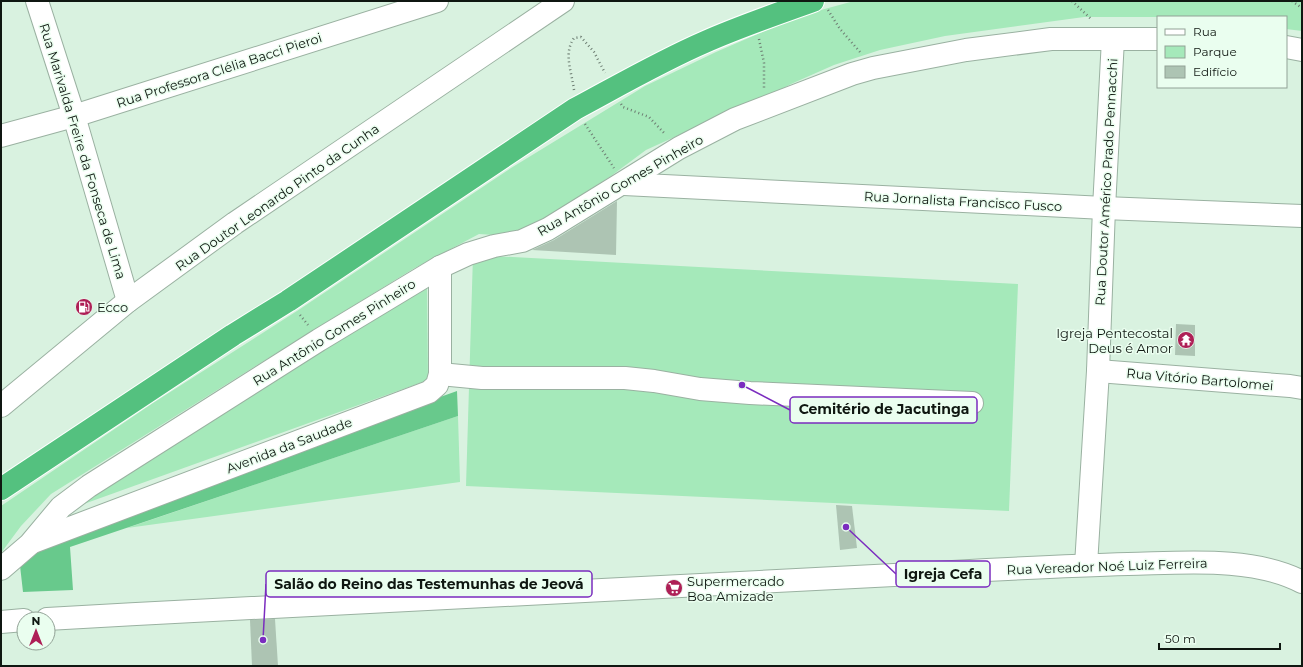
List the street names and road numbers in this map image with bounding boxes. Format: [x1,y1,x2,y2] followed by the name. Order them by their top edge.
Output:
[36,21,130,281] street label: Rua Marivalda Freire da Fonseca de Lima
[114,29,324,111] street label: Rua Professora Clélia Bacci Pieroi
[1092,58,1120,306] street label: Rua Doutor Américo Prado Pennacchi
[172,120,382,274] street label: Rua Doutor Leonardo Pinto da Cunha
[534,131,706,239] street label: Rua Antônio Gomes Pinheiro
[864,188,1062,214] street label: Rua Jornalista Francisco Fusco
[250,275,418,389] street label: Rua Antônio Gomes Pinheiro
[1126,365,1274,393] street label: Rua Vitório Bartolomei
[224,414,354,476] street label: Avenida da Saudade
[1006,554,1208,578] street label: Rua Vereador Noé Luiz Ferreira

